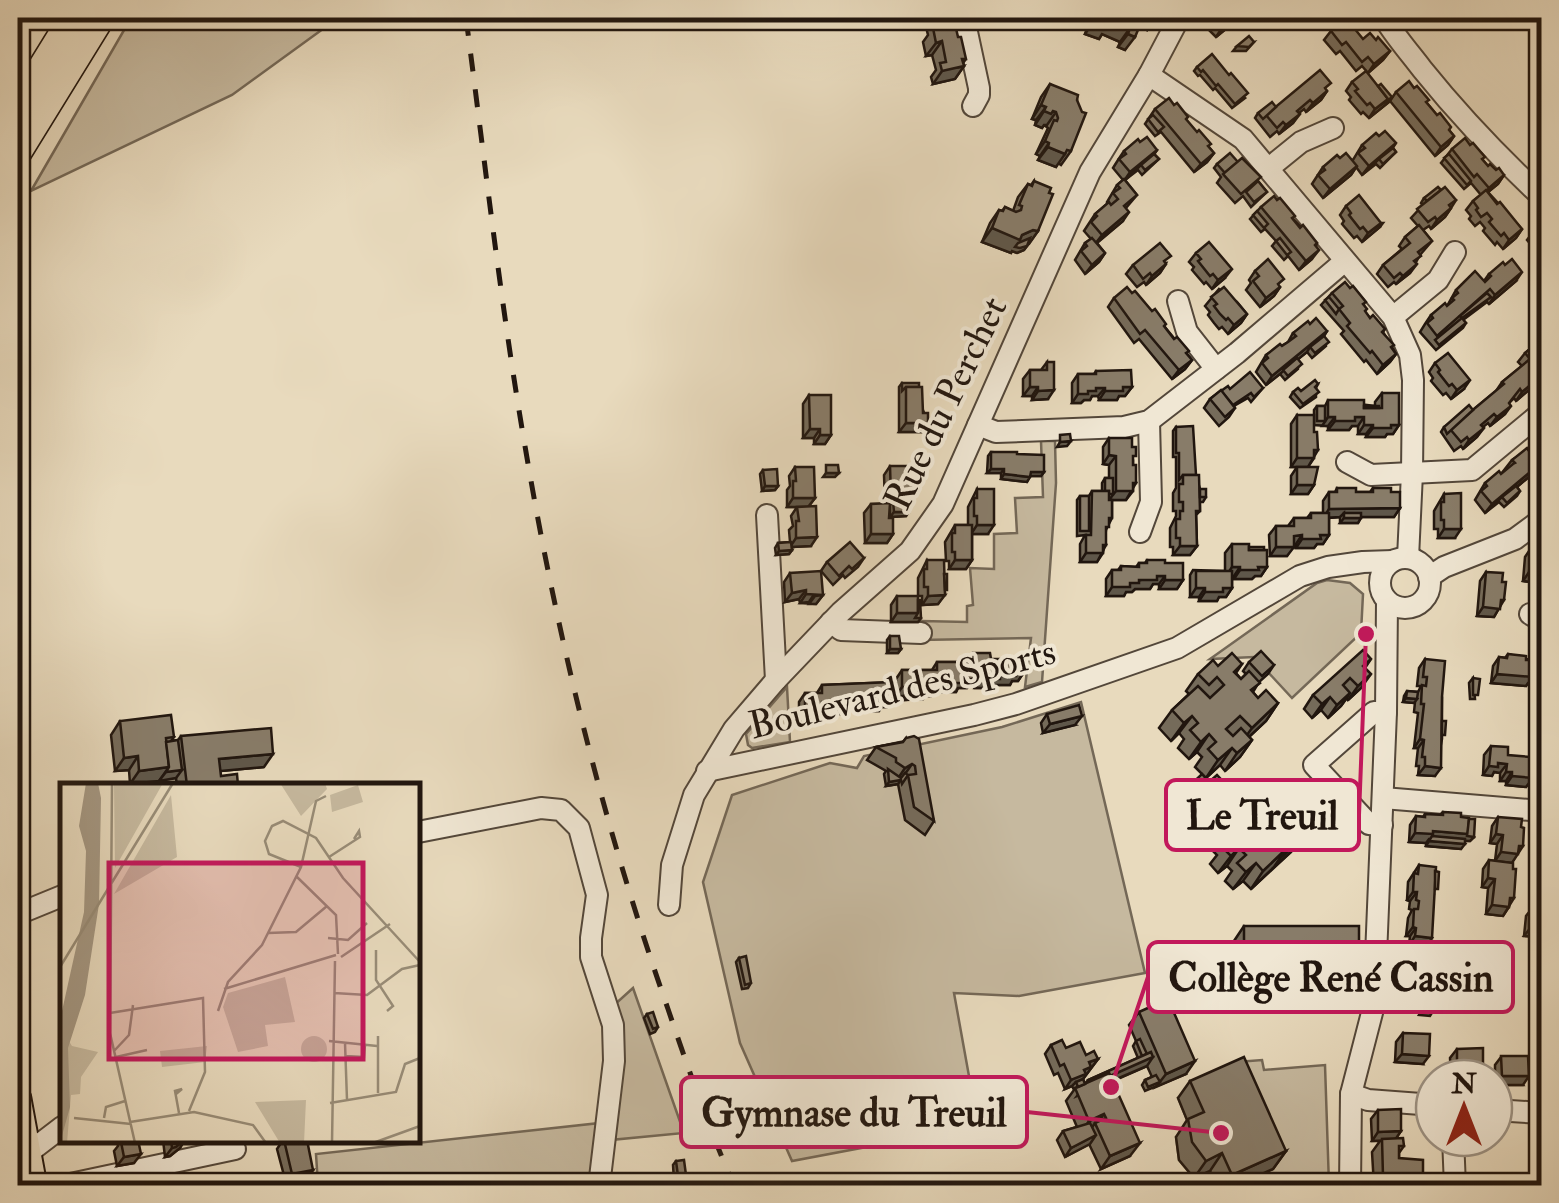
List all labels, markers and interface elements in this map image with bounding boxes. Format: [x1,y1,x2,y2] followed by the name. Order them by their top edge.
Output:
[874,289,1018,518] street label: Rue du Perchet
[744,628,1061,750] street label: Boulevard des Sports
[1166,780,1359,850] callout: Le Treuil
[60,783,420,1143] inset map
[1186,791,1339,842] text: Le Treuil
[1148,942,1513,1012] callout: Collège René Cassin
[1168,953,1494,1004] text: Collège René Cassin
[1414,1058,1514,1158] north arrow
[1450,1067,1477,1102] text: N
[681,1077,1027,1147] callout: Gymnase du Treuil
[701,1088,1007,1139] text: Gymnase du Treuil

